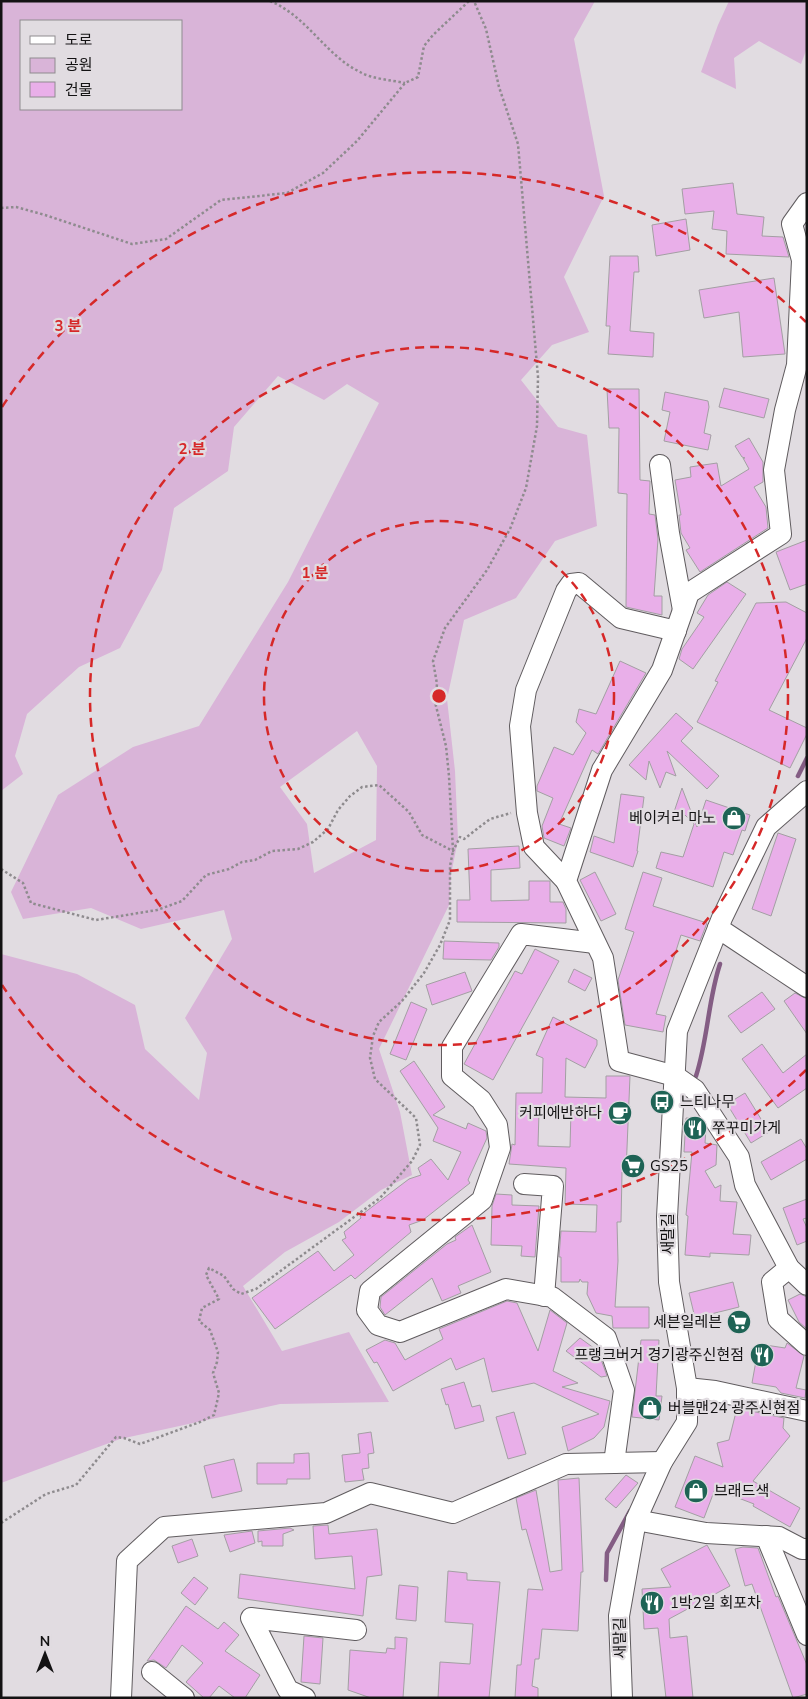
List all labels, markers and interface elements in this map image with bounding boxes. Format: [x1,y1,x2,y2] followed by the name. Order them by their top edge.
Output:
[20,20,182,110] legend
[65,30,93,50] text: 도로
[65,55,93,75] text: 공원
[65,80,93,100] text: 건물
[55,316,82,336] text: 3 분
[179,439,206,459] text: 2 분
[302,563,329,583] text: 1 분
[430,687,448,705] centre of rings
[721,805,747,831] shop icon: 베이커리 마노
[629,808,716,828] place label: 베이커리 마노
[649,1089,675,1115] bus stop icon: 느티나무
[680,1092,735,1112] place label: 느티나무
[607,1100,633,1126] cafe icon: 커피에반하다
[519,1103,602,1123] place label: 커피에반하다
[682,1115,708,1141] restaurant icon: 쭈꾸미가게
[712,1118,781,1138] place label: 쭈꾸미가게
[620,1153,646,1179] supermarket icon: GS25
[650,1156,688,1176] place label: GS25
[658,1213,678,1255] street label: 새말길
[726,1309,752,1335] supermarket icon: 세븐일레븐
[653,1312,722,1332] place label: 세븐일레븐
[749,1342,775,1368] restaurant icon: 프랭크버거 경기광주신현점
[575,1345,744,1365] place label: 프랭크버거 경기광주신현점
[637,1395,663,1421] shop icon: 버블맨24 광주신현점
[668,1398,800,1418] place label: 버블맨24 광주신현점
[683,1478,709,1504] shop icon: 브래드색
[714,1481,769,1501] place label: 브래드색
[639,1590,665,1616] restaurant icon: 1박2일 회포차
[670,1593,761,1613] place label: 1박2일 회포차
[610,1617,630,1659] street label: 새말길
[20,1629,70,1679] north arrow
[40,1632,50,1651] text: N

